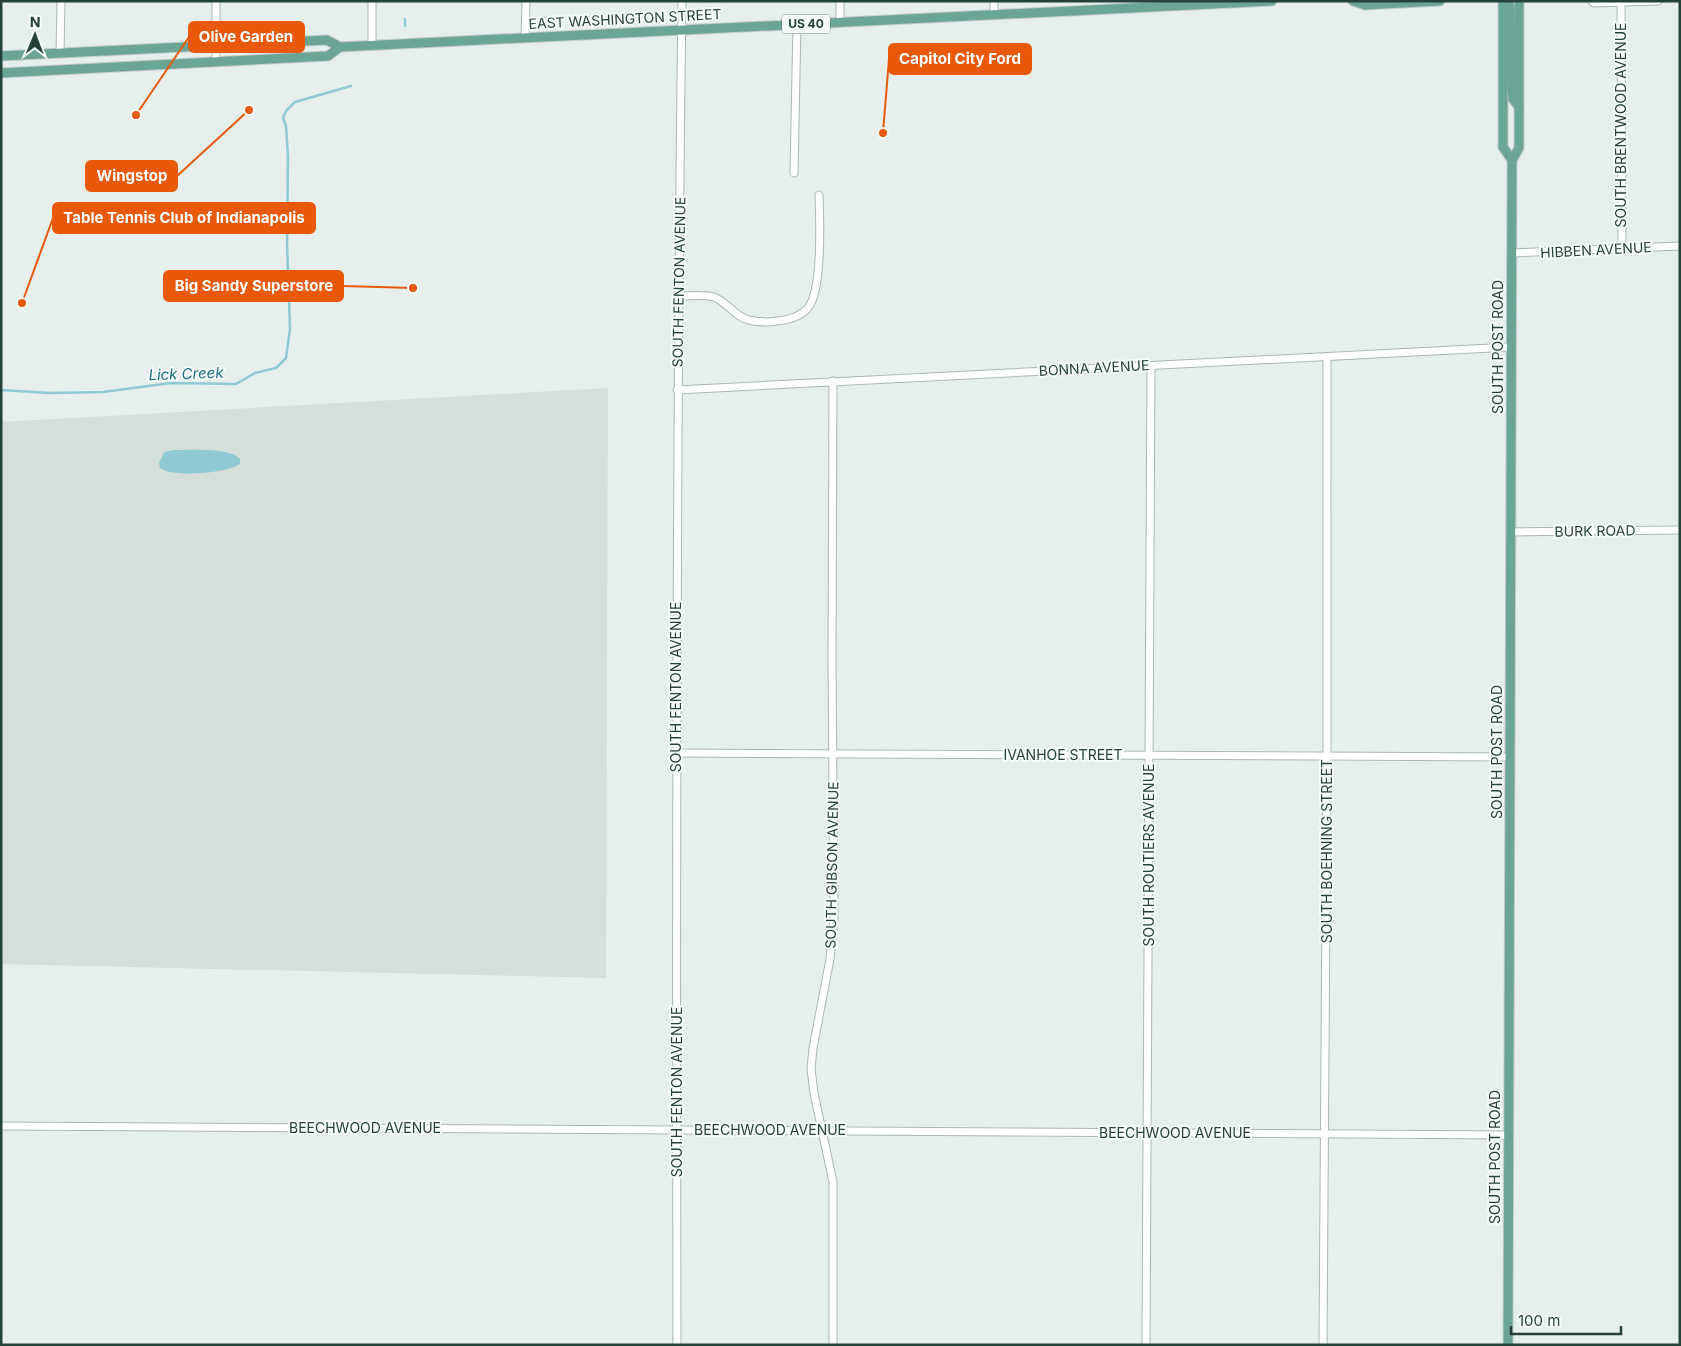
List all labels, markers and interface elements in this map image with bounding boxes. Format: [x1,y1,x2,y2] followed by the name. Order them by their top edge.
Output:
[528,5,722,32] street label: EAST WASHINGTON STREET
[10,10,60,60] north arrow
[30,13,41,30] text: N
[782,14,830,34] road number: US 40
[189,22,304,52] callout: Olive Garden
[1612,22,1629,228] street label: SOUTH BRENTWOOD AVENUE
[199,27,293,46] text: Olive Garden
[889,44,1031,74] callout: Capitol City Ford
[899,49,1021,68] text: Capitol City Ford
[86,161,177,191] callout: Wingstop
[97,166,167,185] text: Wingstop
[669,197,688,367] street label: SOUTH FENTON AVENUE
[53,203,315,233] callout: Table Tennis Club of Indianapolis
[63,208,305,227] text: Table Tennis Club of Indianapolis
[1540,238,1652,261] street label: HIBBEN AVENUE
[164,271,343,301] callout: Big Sandy Superstore
[175,276,333,295] text: Big Sandy Superstore
[1489,280,1506,414] street label: SOUTH POST ROAD
[1038,356,1150,379] street label: BONNA AVENUE
[148,363,225,384] water label: Lick Creek
[1554,521,1636,540] street label: BURK ROAD
[667,602,684,772] street label: SOUTH FENTON AVENUE
[1488,685,1505,819] street label: SOUTH POST ROAD
[1003,746,1123,763] street label: IVANHOE STREET
[1318,759,1335,943] street label: SOUTH BOEHNING STREET
[1140,764,1157,946] street label: SOUTH ROUTIERS AVENUE
[822,781,841,949] street label: SOUTH GIBSON AVENUE
[668,1007,685,1177] street label: SOUTH FENTON AVENUE
[1486,1090,1503,1224] street label: SOUTH POST ROAD
[289,1119,441,1136] street label: BEECHWOOD AVENUE
[694,1121,846,1138] street label: BEECHWOOD AVENUE
[1099,1124,1251,1141] street label: BEECHWOOD AVENUE
[1511,1304,1621,1336] scale bar
[1518,1311,1560,1330] text: 100 m

